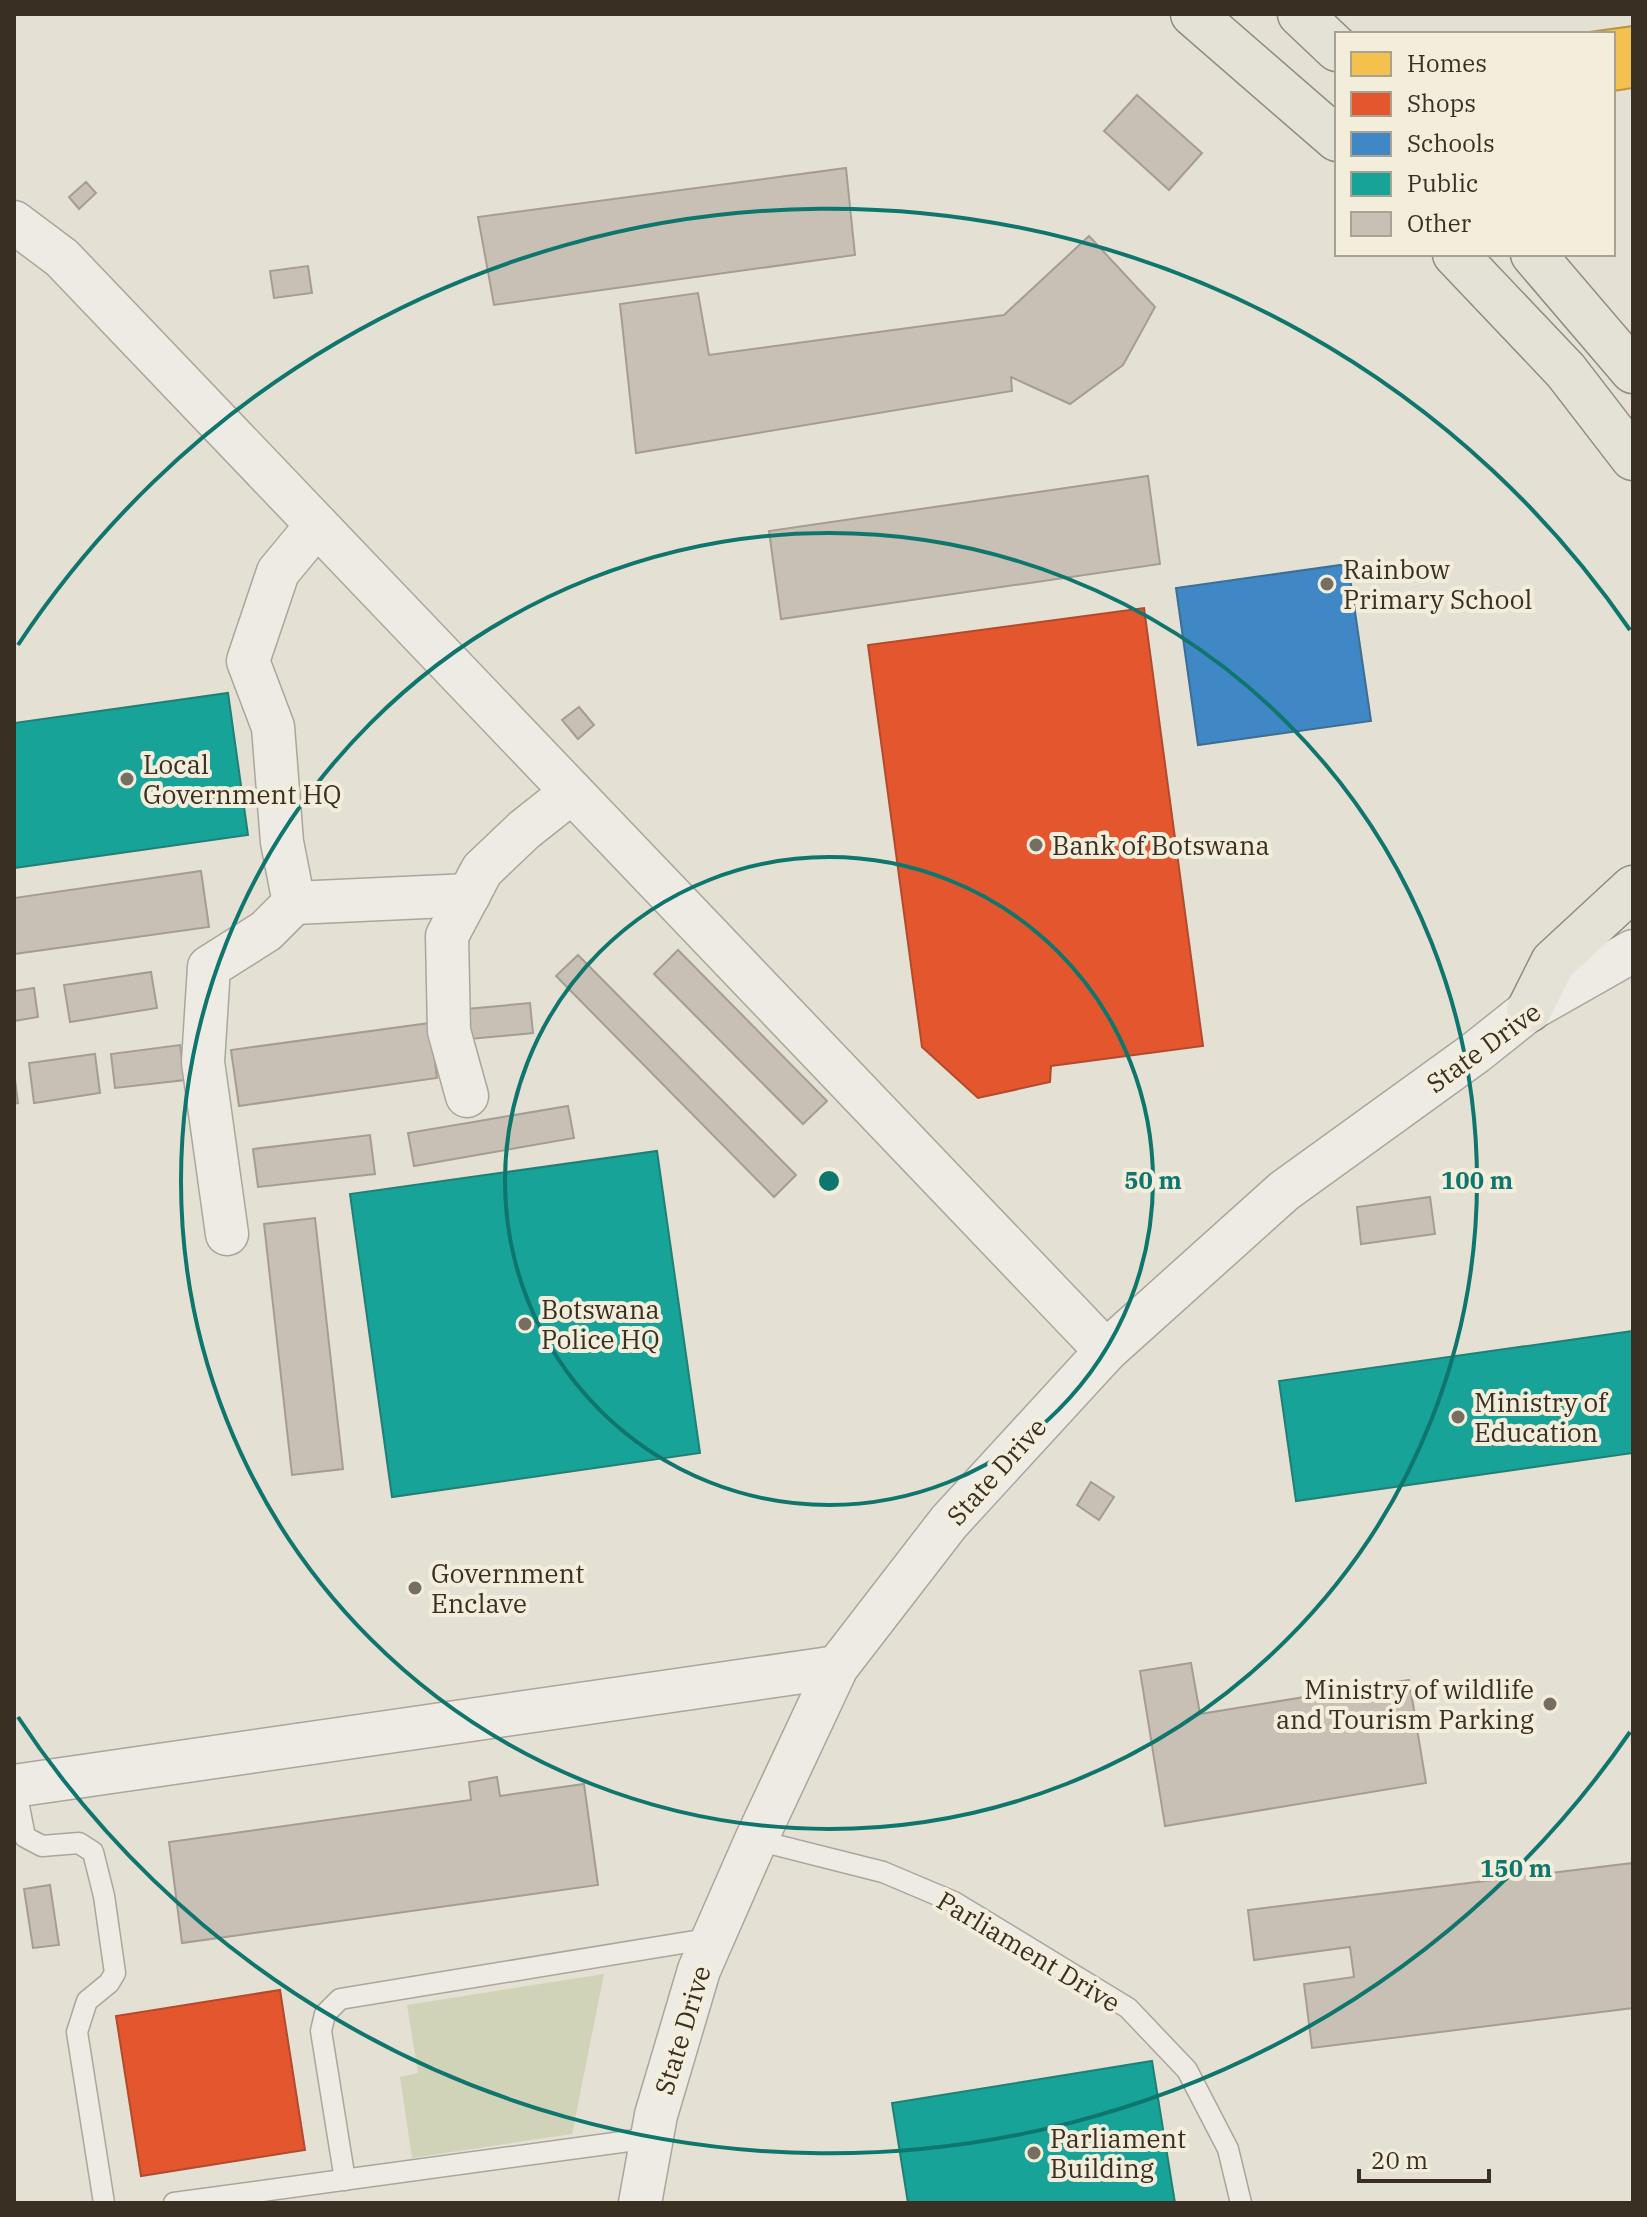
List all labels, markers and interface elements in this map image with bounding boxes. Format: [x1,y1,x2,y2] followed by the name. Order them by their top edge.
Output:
[1335,32,1615,256] legend
[1407,47,1487,79] text: Homes
[1407,87,1476,119] text: Shops
[1407,127,1495,159] text: Schools
[1407,167,1478,199] text: Public
[1407,207,1471,239] text: Other
[1343,552,1532,616] place label: Rainbow Primary School
[1318,575,1336,593] marker: Rainbow Primary School
[143,747,341,811] place label: Local Government HQ
[118,770,136,788] marker: Local Government HQ
[1052,828,1270,862] place label: Bank of Botswana
[1027,836,1045,854] marker: Bank of Botswana
[1419,994,1547,1100] street label: State Drive
[1124,1164,1182,1196] text: 50 m
[1441,1164,1513,1196] text: 100 m
[815,1167,843,1195] centre of rings
[541,1292,660,1356] place label: Botswana Police HQ
[516,1315,534,1333] marker: Botswana Police HQ
[1474,1385,1609,1449] place label: Ministry of Education
[1449,1408,1467,1426] marker: Ministry of Education
[939,1410,1053,1532] street label: State Drive
[431,1556,584,1620] place label: Government Enclave
[406,1579,424,1597] marker: Government Enclave
[1276,1672,1534,1736] place label: Ministry of wildlife and Tourism Parking
[1541,1695,1559,1713] marker: Ministry of wildlife and Tourism Parking
[1480,1852,1552,1884] text: 150 m
[931,1883,1127,2019] street label: Parliament Drive
[646,1961,718,2099] street label: State Drive
[1050,2121,1186,2185] place label: Parliament Building
[1359,2133,1489,2183] scale bar
[1025,2144,1043,2162] marker: Parliament Building
[1371,2144,1428,2176] text: 20 m

